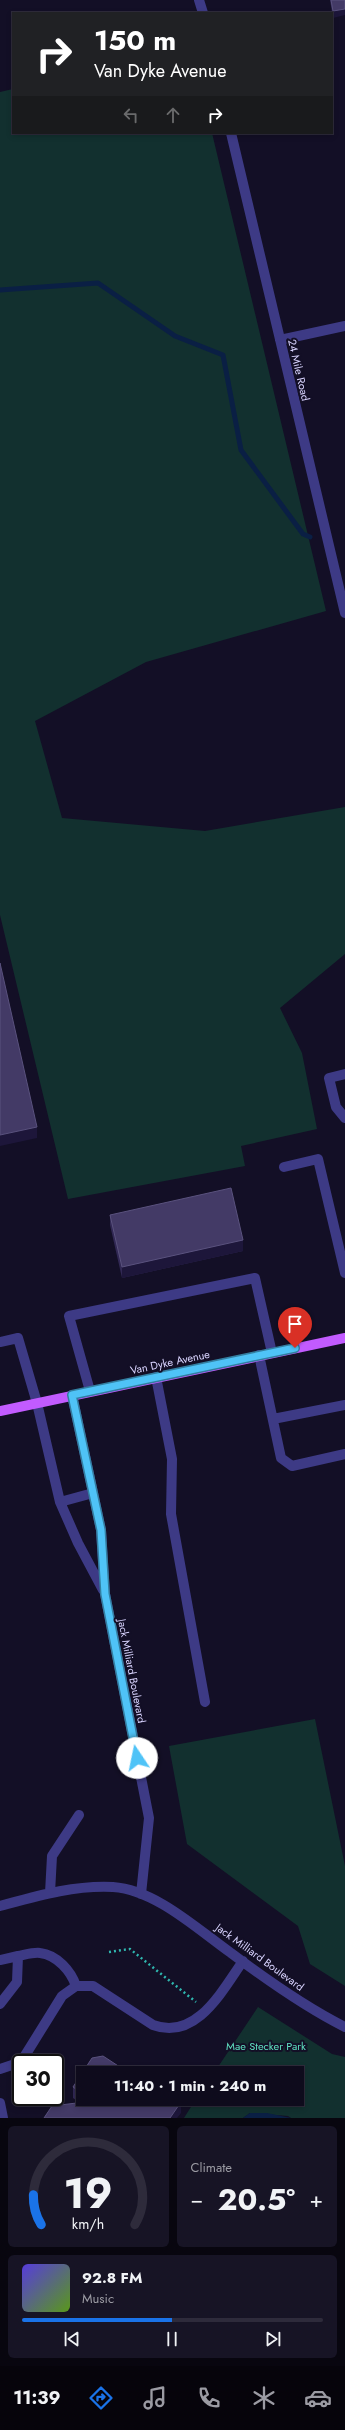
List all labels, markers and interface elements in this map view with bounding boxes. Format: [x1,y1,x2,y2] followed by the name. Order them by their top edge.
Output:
[94,20,176,61] text: 150 m
[28,28,80,80] icon: right
[94,58,226,84] text: Van Dyke Avenue
[120,104,142,126] icon: left
[162,104,184,126] icon: ahead
[204,104,226,126] icon: right
[284,338,314,402] street label: 24 Mile Road
[278,1307,312,1348] pin
[284,1313,306,1335] icon: arrive
[129,1346,212,1378] street label: Van Dyke Avenue
[114,1616,150,1724] street label: Jack Milliard Boulevard
[116,1737,158,1779] position arrow
[211,1918,307,1995] street label: Jack Milliard Boulevard
[226,2038,306,2054] park label: Mae Stecker Park
[12,2054,64,2106] speed limit sign: 30
[114,2075,266,2097] text: 11:40 · 1 min · 240 m
[191,2158,232,2177] text: Climate
[64,2162,113,2223] text: 19
[218,2178,295,2221] text: 20.5°
[191,2183,203,2215] text: −
[309,2183,323,2215] text: +
[72,2213,104,2233] text: km/h
[82,2267,142,2289] text: 92.8 FM
[82,2289,114,2308] text: Music
[61,2328,83,2350] icon: previous
[161,2328,183,2350] icon: pause
[262,2328,284,2350] icon: next
[87,2384,115,2412] icon: directions
[141,2384,169,2412] icon: music
[195,2384,223,2412] icon: phone
[250,2384,278,2412] icon: climate
[304,2384,332,2412] icon: car
[13,2385,60,2411] text: 11:39

